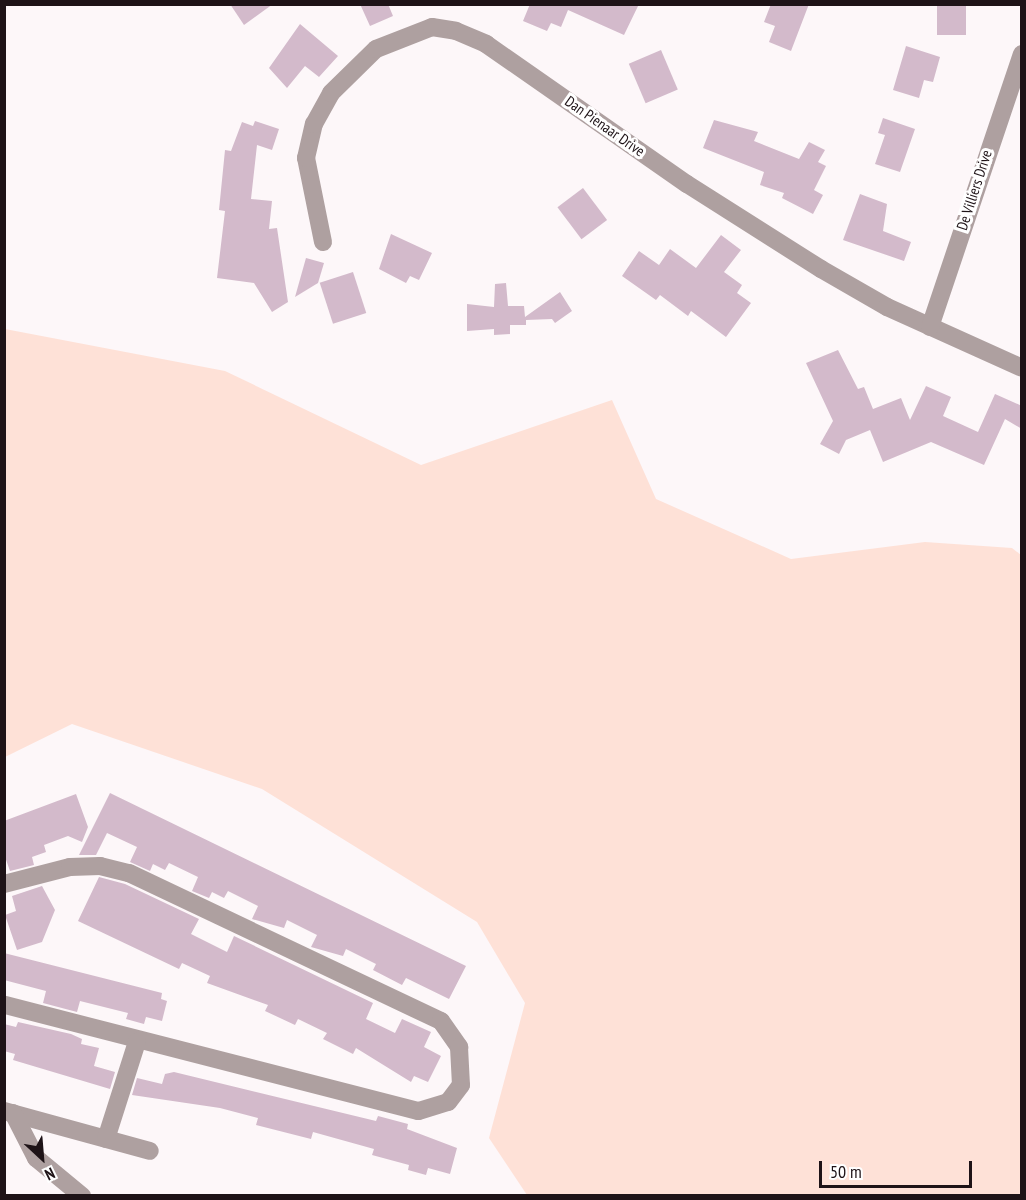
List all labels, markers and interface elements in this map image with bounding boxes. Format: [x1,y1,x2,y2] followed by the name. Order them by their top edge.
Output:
[562,92,648,160] street label: Dan Pienaar Drive
[953,148,995,232] street label: De Villiers Drive
[12,1128,72,1188] north arrow
[822,1149,975,1187] scale bar
[830,1160,862,1183] text: 50 m
[42,1163,58,1185] text: N

